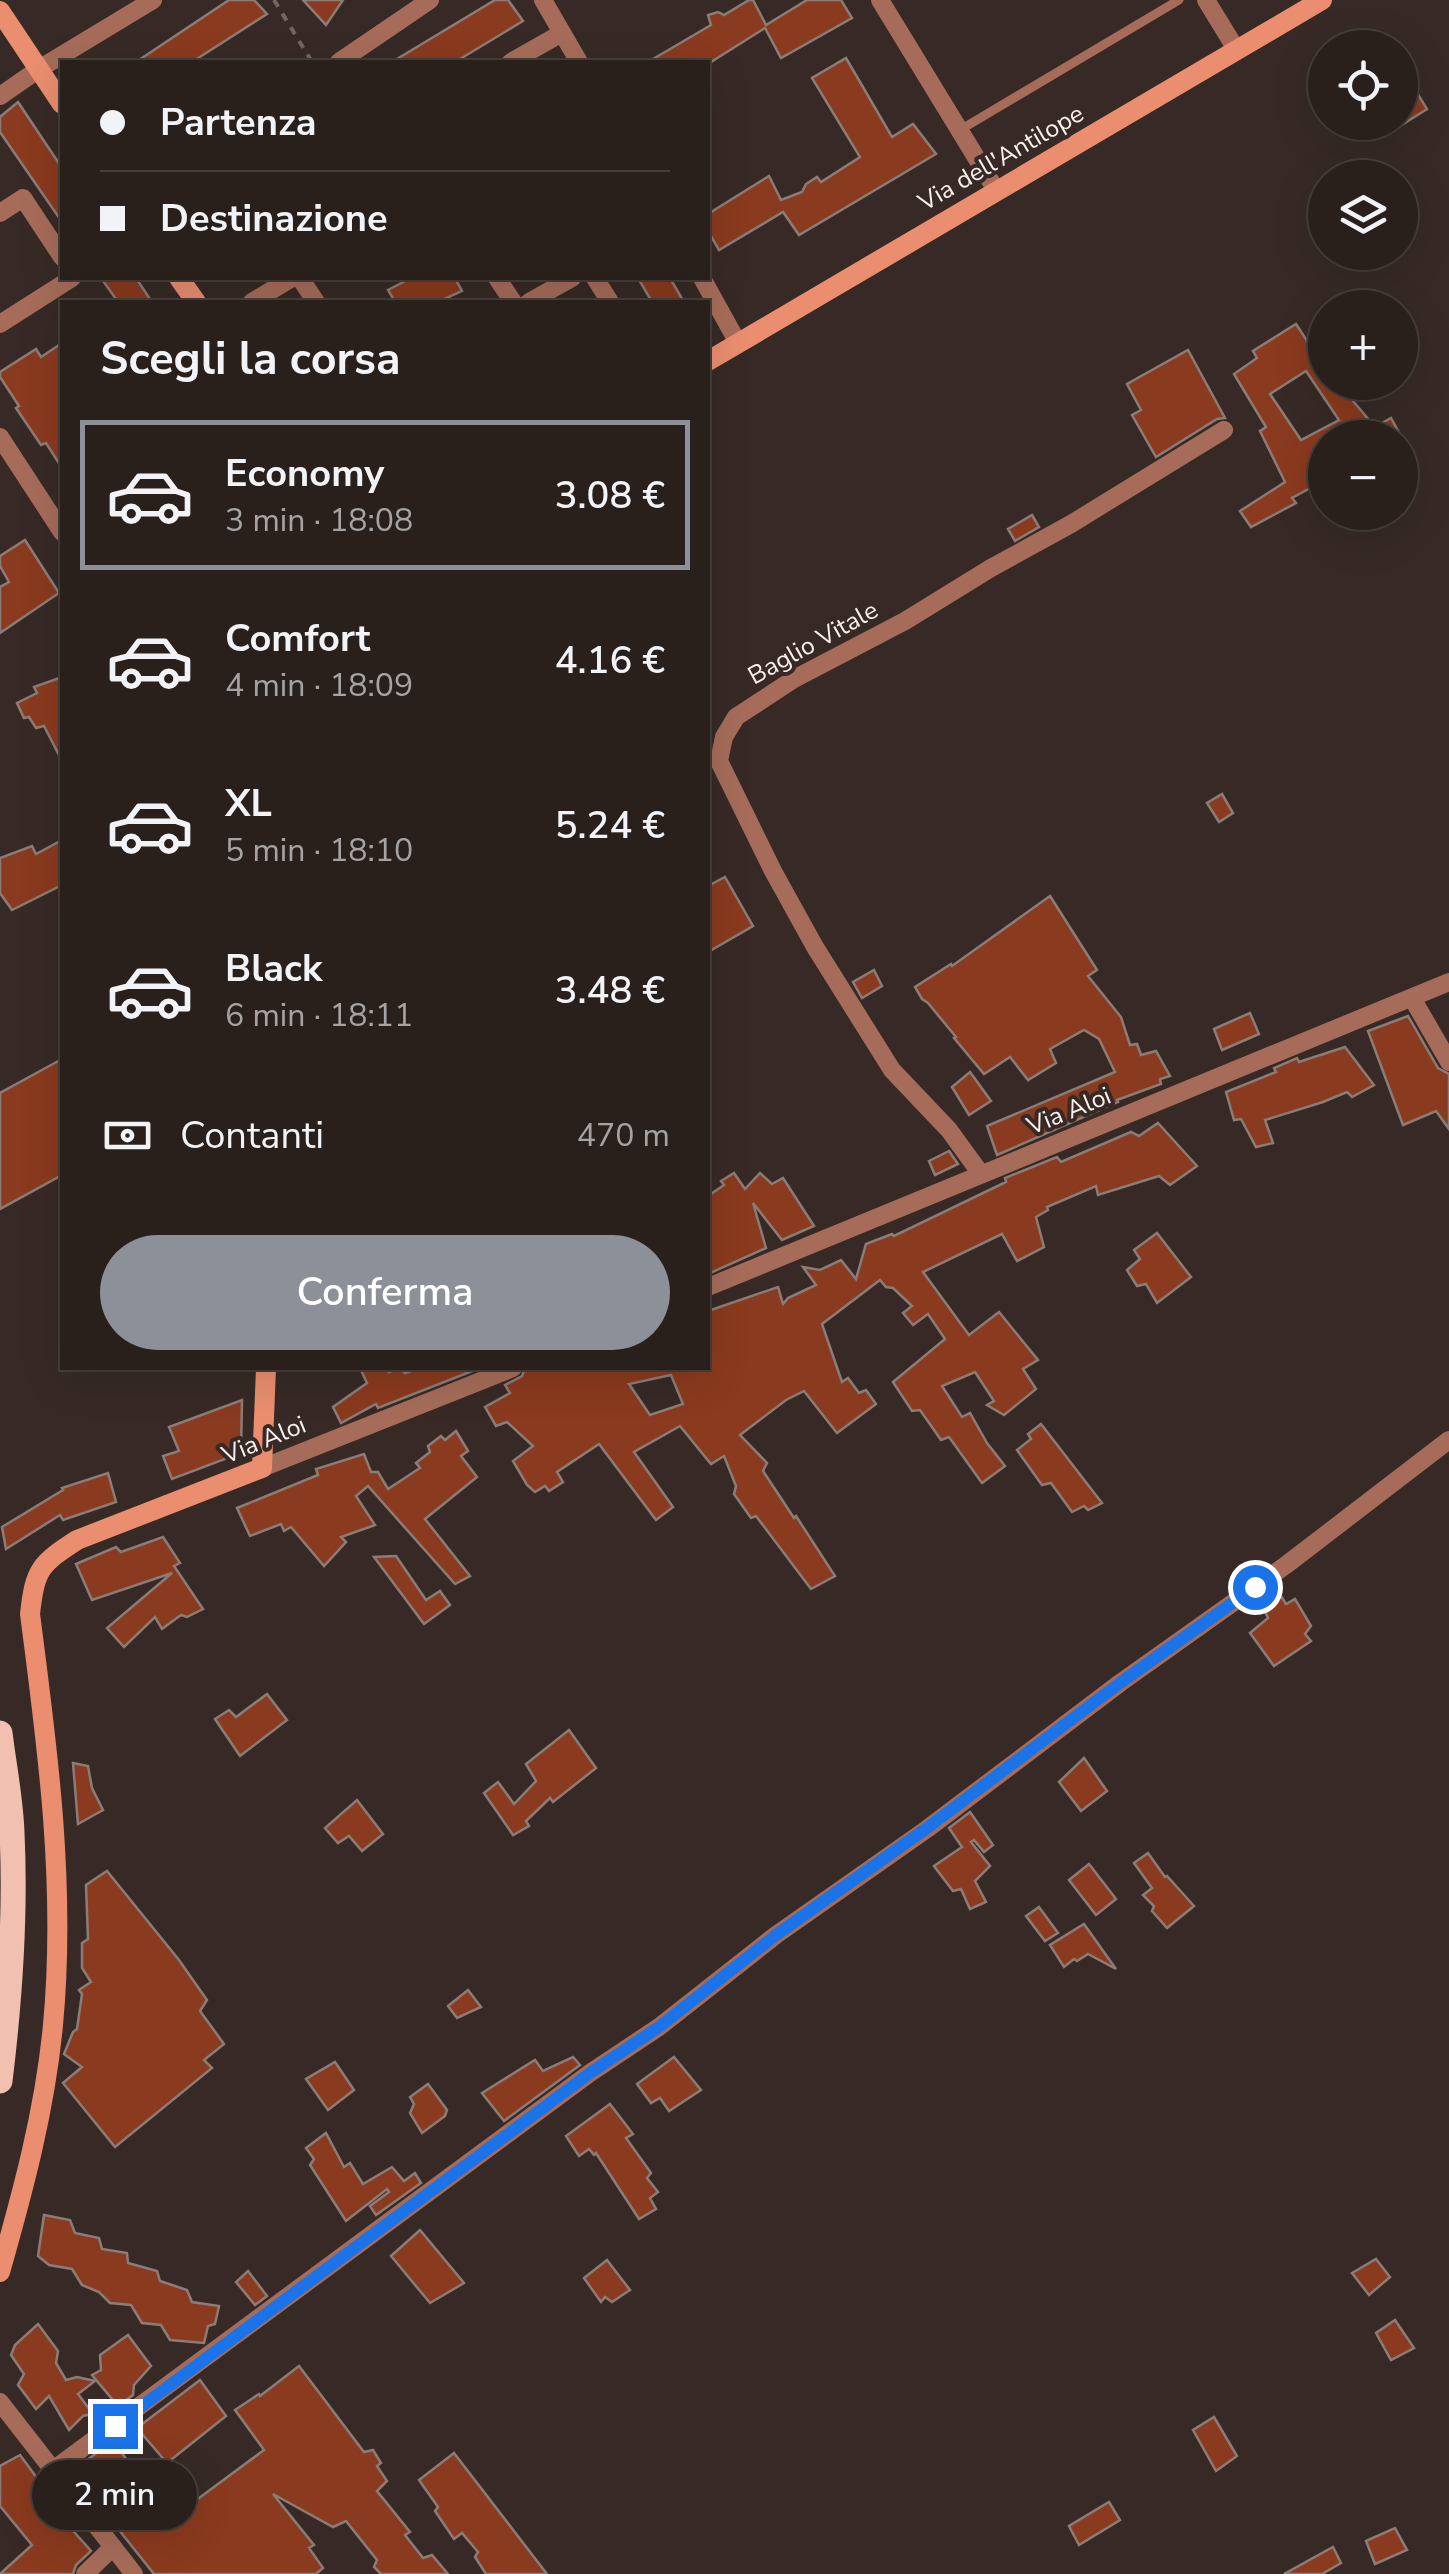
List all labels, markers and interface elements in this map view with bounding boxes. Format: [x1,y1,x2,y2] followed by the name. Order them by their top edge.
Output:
[1308,30,1418,530] map controls
[1308,30,1418,140] button: locate
[160,97,317,148] text: Partenza
[911,97,1090,220] street label: Via dell'Antilope
[1308,160,1418,270] button: layers
[160,193,388,244] text: Destinazione
[1308,290,1418,400] button: +
[100,329,401,390] text: Scegli la corsa
[1308,420,1418,530] button: −
[225,448,384,499] text: Economy
[105,450,195,540] icon: car
[555,470,665,521] text: 3.08 €
[225,499,413,542] text: 3 min · 18:08
[742,593,884,693] street label: Baglio Vitale
[225,613,370,664] text: Comfort
[105,615,195,705] icon: car
[555,635,665,686] text: 4.16 €
[225,664,413,707] text: 4 min · 18:09
[225,778,272,829] text: XL
[105,780,195,870] icon: car
[555,800,665,851] text: 5.24 €
[225,829,413,872] text: 5 min · 18:10
[225,943,322,994] text: Black
[105,945,195,1035] icon: car
[555,965,665,1016] text: 3.48 €
[225,994,413,1037] text: 6 min · 18:11
[1021,1079,1116,1144] street label: Via Aloi
[100,1108,155,1163] icon: cash
[180,1110,324,1161] text: Contanti
[577,1114,670,1157] text: 470 m
[100,1235,670,1350] button: Conferma
[216,1408,311,1473] street label: Via Aloi
[1233,1565,1278,1610] route start
[93,2404,138,2449] route end
[32,2461,198,2531] callout: 2 min
[74,2473,155,2516] text: 2 min

